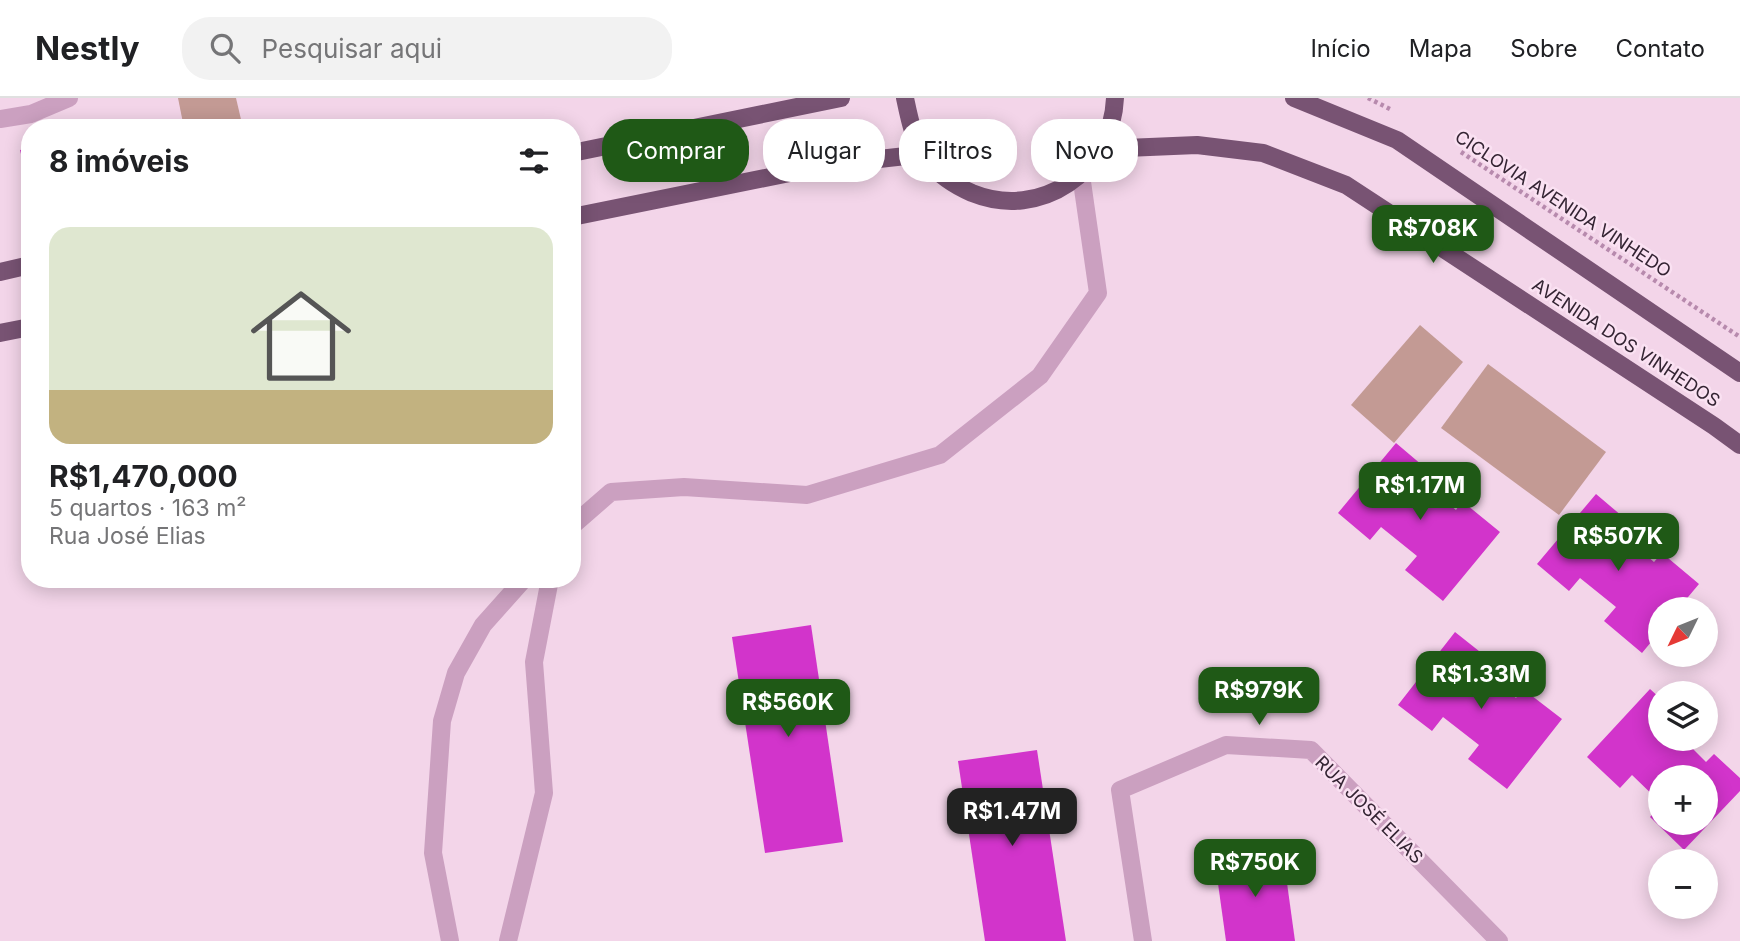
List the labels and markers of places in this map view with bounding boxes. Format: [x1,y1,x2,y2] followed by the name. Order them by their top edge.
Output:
[1376,206,1490,265] pin: R$708K
[1355,462,1485,522] pin: R$1.17M
[1561,514,1675,573] pin: R$507K
[1416,652,1546,711] pin: R$1.33M
[1202,668,1316,727] pin: R$979K
[731,680,845,739] pin: R$560K
[947,788,1077,848] pin: R$1.47M
[1198,840,1312,899] pin: R$750K

